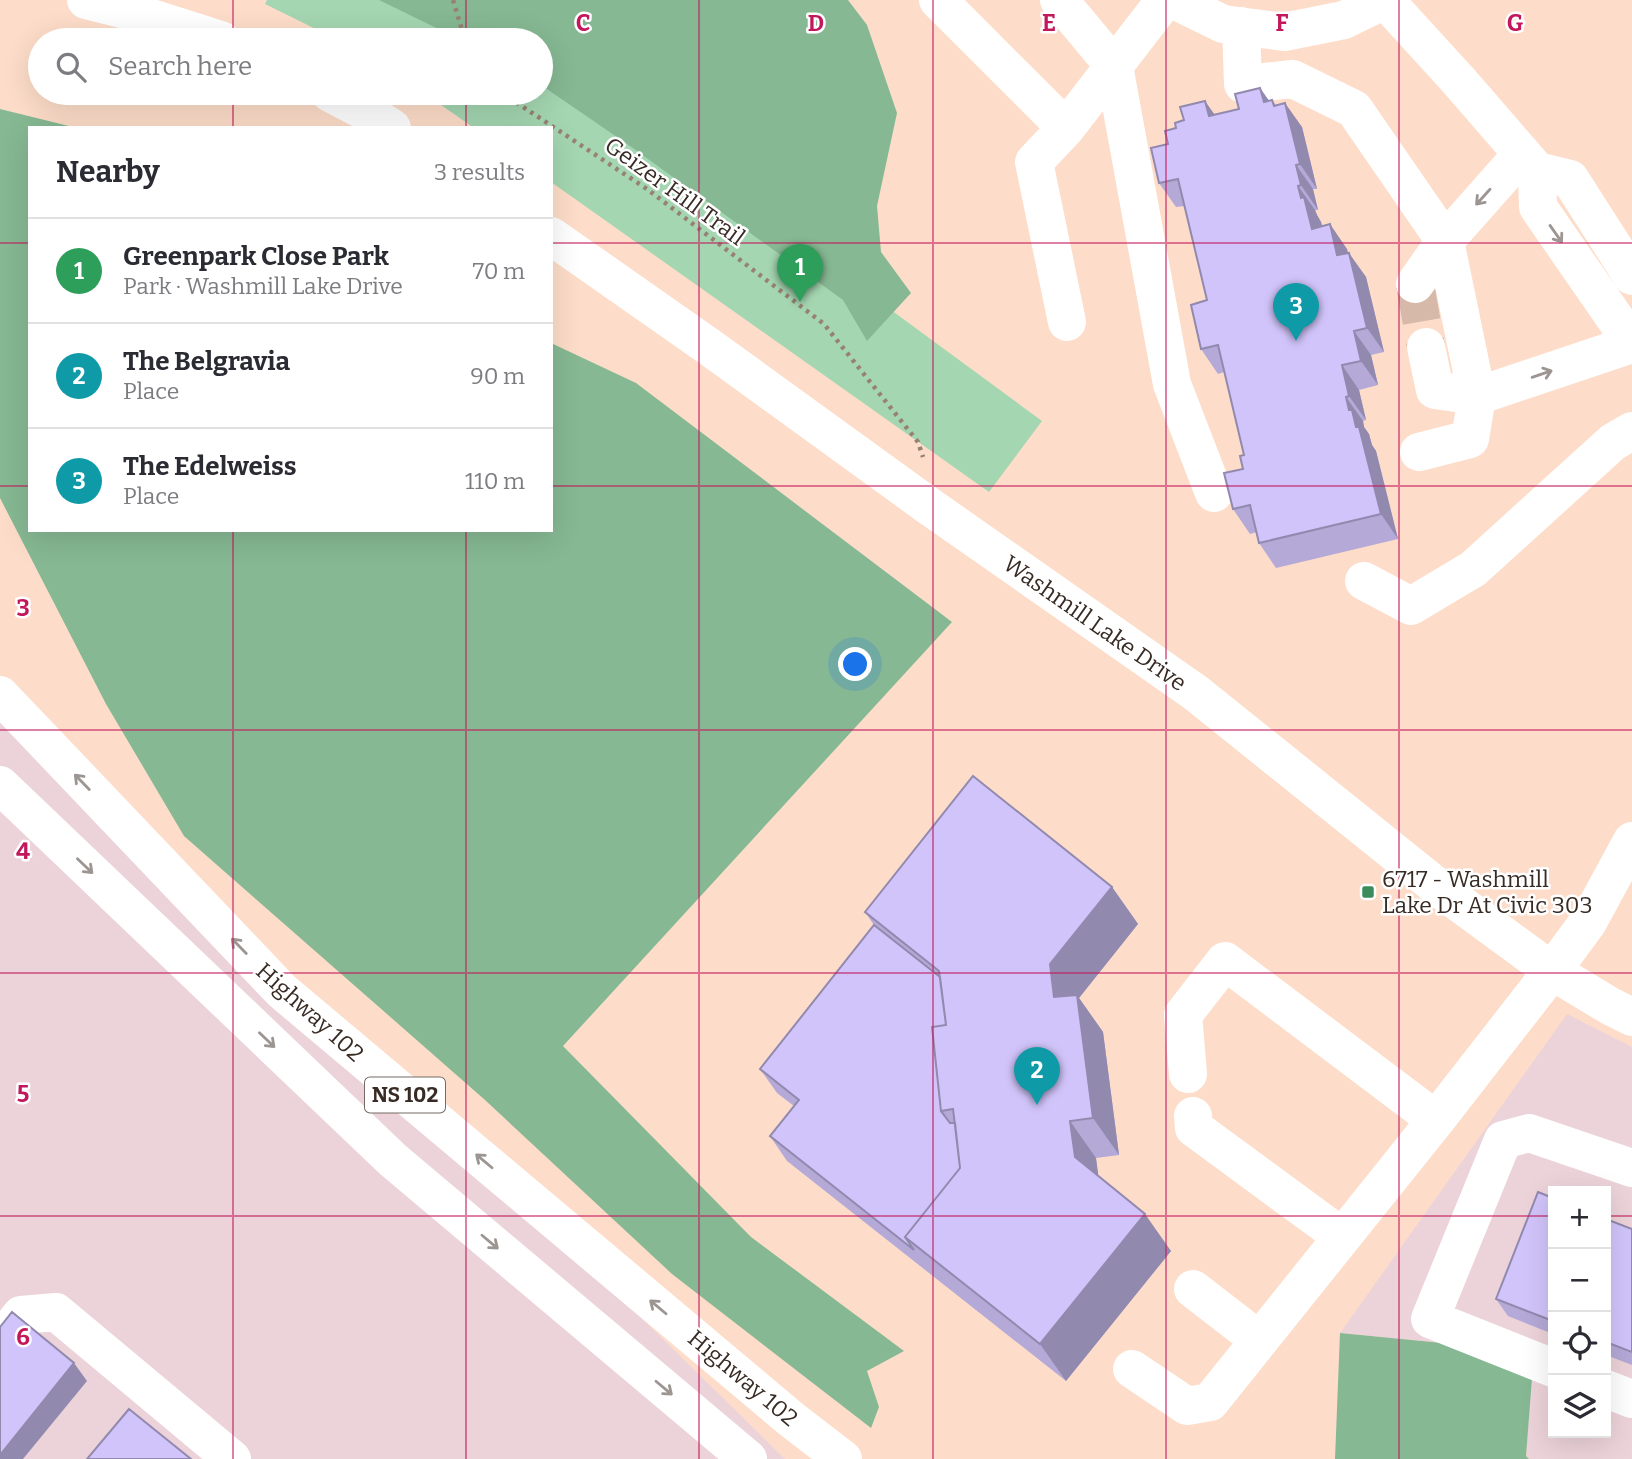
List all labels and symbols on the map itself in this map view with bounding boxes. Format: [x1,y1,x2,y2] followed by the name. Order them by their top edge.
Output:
[576,9,590,37] text: C
[808,9,824,37] text: D
[1042,9,1056,37] text: E
[1276,9,1289,37] text: F
[1507,9,1524,37] text: G
[600,131,751,251] street label: Geizer Hill Trail
[1475,188,1491,206] one-way arrow
[1549,224,1563,243] one-way arrow
[777,244,823,302] pin: 1
[1273,283,1319,341] pin: 3
[1531,367,1553,380] one-way arrow
[998,549,1192,697] street label: Washmill Lake Drive
[16,594,30,622] text: 3
[838,647,872,681] your location
[74,774,91,791] one-way arrow
[16,837,30,865] text: 4
[76,857,93,874] one-way arrow
[1382,865,1593,919] place label: 6717 - Washmill Lake Dr At Civic 303
[1360,884,1376,900] marker: 6717 - Washmill Lake Dr At Civic 303
[231,938,248,955] one-way arrow
[251,957,369,1067] street label: Highway 102
[258,1031,275,1048] one-way arrow
[1014,1047,1060,1105] pin: 2
[365,1078,445,1112] road number: NS 102
[17,1080,29,1108] text: 5
[475,1153,493,1169] one-way arrow
[480,1234,498,1250] one-way arrow
[649,1299,667,1315] one-way arrow
[16,1323,30,1351] text: 6
[682,1324,804,1432] street label: Highway 102
[655,1380,673,1396] one-way arrow

